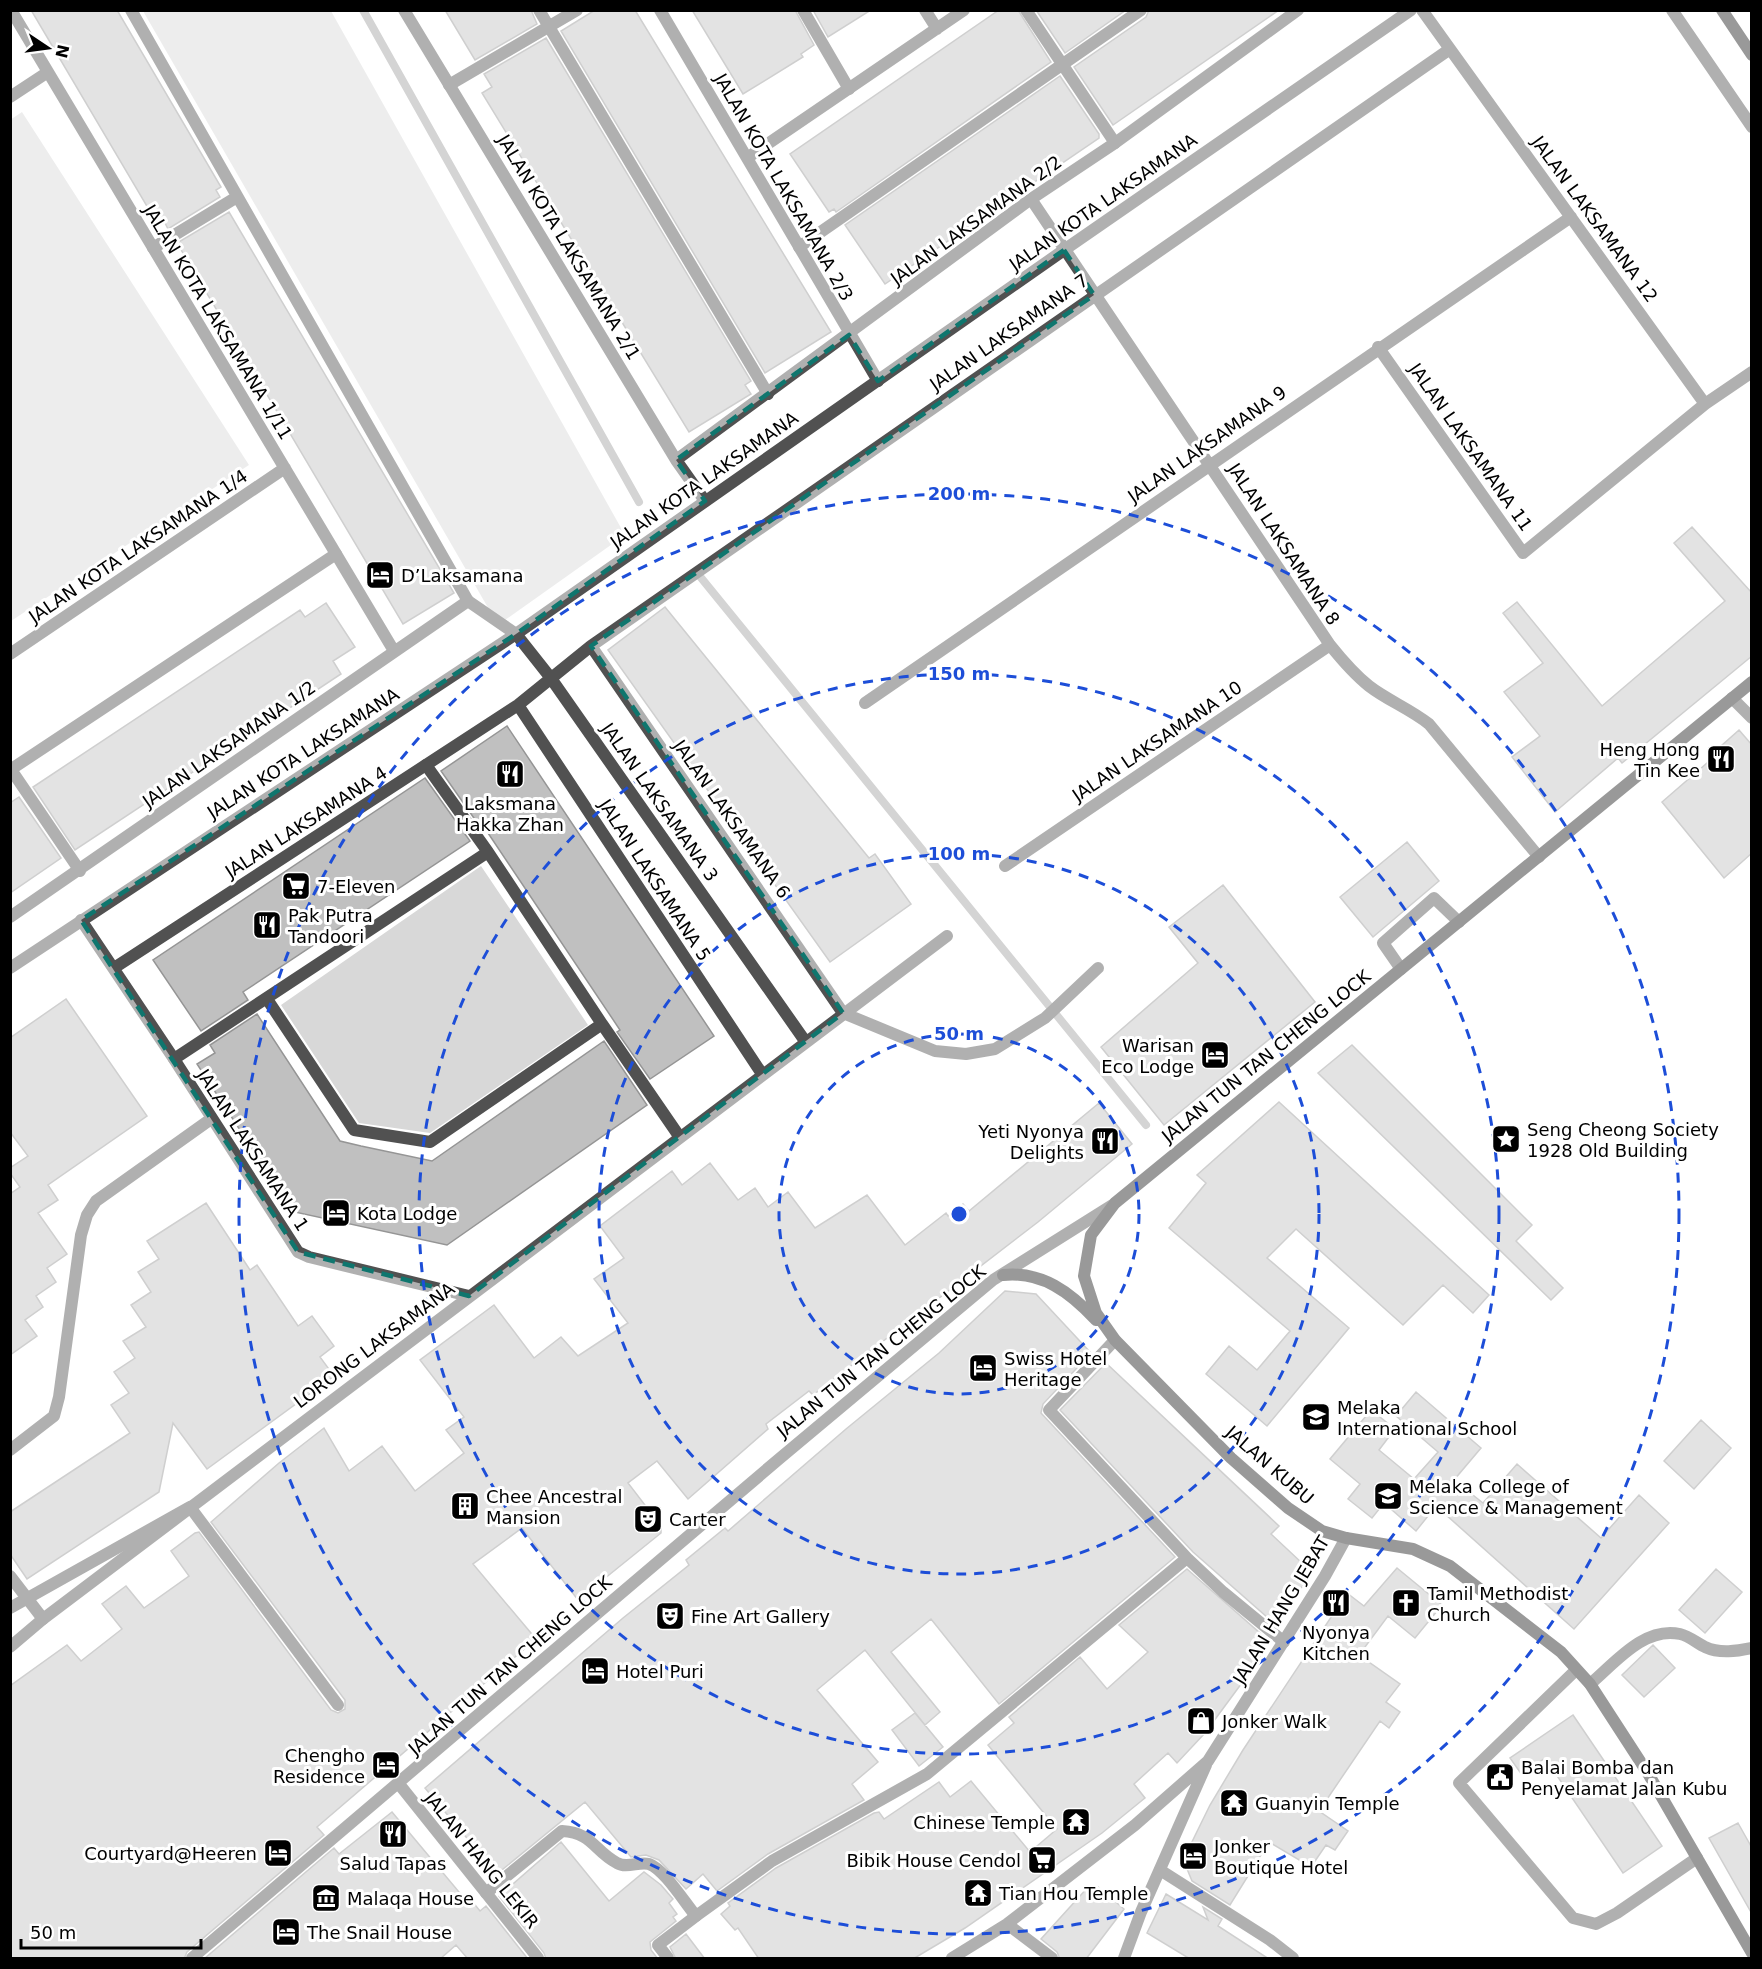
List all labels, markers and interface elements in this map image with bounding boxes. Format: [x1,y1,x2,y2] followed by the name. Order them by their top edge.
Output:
[18,18,78,78] north arrow
[51,43,73,60] text: N
[710,69,858,304] street label: JALAN KOTA LAKSAMANA 2/3
[1004,129,1201,275] street label: JALAN KOTA LAKSAMANA
[493,130,645,363] street label: JALAN KOTA LAKSAMANA 2/1
[1527,131,1662,306] street label: JALAN LAKSAMANA 12
[886,151,1066,290] street label: JALAN LAKSAMANA 2/2
[139,200,297,443] street label: JALAN KOTA LAKSAMANA 1/11
[925,269,1092,395] street label: JALAN LAKSAMANA 7
[1404,358,1537,535] street label: JALAN LAKSAMANA 11
[1123,381,1290,507] street label: JALAN LAKSAMANA 9
[605,407,802,553] street label: JALAN KOTA LAKSAMANA
[1223,458,1344,629] street label: JALAN LAKSAMANA 8
[24,465,251,628] street label: JALAN KOTA LAKSAMANA 1/4
[928,483,990,504] text: 200 m
[364,559,396,591] hotel icon: D’Laksamana
[401,565,523,586] place label: D’Laksamana
[928,663,990,684] text: 150 m
[138,676,319,812] street label: JALAN LAKSAMANA 1/2
[1067,676,1246,806] street label: JALAN LAKSAMANA 10
[202,683,403,823] street label: JALAN KOTA LAKSAMANA
[597,718,723,885] street label: JALAN LAKSAMANA 3
[669,735,795,902] street label: JALAN LAKSAMANA 6
[1599,739,1700,781] place label: Heng Hong Tin Kee
[1705,743,1737,775] restaurant icon: Heng Hong Tin Kee
[494,758,526,790] restaurant icon: Laksmana Hakka Zhan
[220,762,391,883] street label: JALAN LAKSAMANA 4
[456,793,564,835] place label: Laksmana Hakka Zhan
[594,794,715,965] street label: JALAN LAKSAMANA 5
[928,843,990,864] text: 100 m
[280,870,312,902] supermarket icon: 7-Eleven
[317,876,396,897] place label: 7-Eleven
[287,905,373,947] place label: Pak Putra Tandoori
[251,909,283,941] restaurant icon: Pak Putra Tandoori
[1157,965,1375,1147] street label: JALAN TUN TAN CHENG LOCK
[934,1023,984,1044] text: 50 m
[1101,1035,1194,1077] place label: Warisan Eco Lodge
[1199,1039,1231,1071] hotel icon: Warisan Eco Lodge
[192,1064,313,1235] street label: JALAN LAKSAMANA 1
[1527,1119,1719,1161] place label: Seng Cheong Society 1928 Old Building
[977,1121,1084,1163] place label: Yeti Nyonya Delights
[1490,1123,1522,1155] place icon: Seng Cheong Society 1928 Old Building
[1089,1125,1121,1157] restaurant icon: Yeti Nyonya Delights
[320,1197,352,1229] hotel icon: Kota Lodge
[357,1203,457,1224] place label: Kota Lodge
[949,1204,969,1224] centre of rings
[772,1260,990,1442] street label: JALAN TUN TAN CHENG LOCK
[290,1277,459,1412] street label: LORONG LAKSAMANA
[1004,1348,1107,1390] place label: Swiss Hotel Heritage
[967,1352,999,1384] hotel icon: Swiss Hotel Heritage
[1337,1397,1517,1439] place label: Melaka International School
[1300,1401,1332,1433] school or university icon: Melaka International School
[1221,1421,1318,1509] street label: JALAN KUBU
[1409,1476,1623,1518] place label: Melaka College of Science & Management
[1372,1480,1404,1512] school or university icon: Melaka College of Science & Management
[486,1486,622,1528] place label: Chee Ancestral Mansion
[449,1490,481,1522] building icon: Chee Ancestral Mansion
[632,1503,664,1535] theatre icon: Carter
[669,1509,726,1530] place label: Carter
[1228,1531,1334,1689] street label: JALAN HANG JEBAT
[403,1570,617,1760] street label: JALAN TUN TAN CHENG LOCK
[1426,1583,1568,1625] place label: Tamil Methodist Church
[1320,1587,1352,1619] restaurant icon: Nyonya Kitchen
[1390,1587,1422,1619] church icon: Tamil Methodist Church
[654,1600,686,1632] theatre icon: Fine Art Gallery
[691,1606,830,1627] place label: Fine Art Gallery
[1302,1622,1370,1664] place label: Nyonya Kitchen
[579,1655,611,1687] hotel icon: Hotel Puri
[616,1661,704,1682] place label: Hotel Puri
[1185,1705,1217,1737] shop icon: Jonker Walk
[1221,1711,1327,1732] place label: Jonker Walk
[273,1745,365,1787] place label: Chengho Residence
[370,1749,402,1781] hotel icon: Chengho Residence
[1521,1757,1727,1799] place label: Balai Bomba dan Penyelamat Jalan Kubu
[1484,1761,1516,1793] public building icon: Balai Bomba dan Penyelamat Jalan Kubu
[420,1787,543,1932] street label: JALAN HANG LEKIR
[1218,1787,1250,1819] temple icon: Guanyin Temple
[1255,1793,1400,1814] place label: Guanyin Temple
[1060,1806,1092,1838] temple icon: Chinese Temple
[913,1812,1055,1833] place label: Chinese Temple
[377,1818,409,1850] restaurant icon: Salud Tapas
[1213,1836,1348,1878] place label: Jonker Boutique Hotel
[262,1837,294,1869] hotel icon: Courtyard@Heeren
[1177,1840,1209,1872] hotel icon: Jonker Boutique Hotel
[84,1843,257,1864] place label: Courtyard@Heeren
[1026,1844,1058,1876] supermarket icon: Bibik House Cendol
[846,1850,1021,1871] place label: Bibik House Cendol
[340,1853,446,1874] place label: Salud Tapas
[962,1877,994,1909] temple icon: Tian Hou Temple
[310,1882,342,1914] museum icon: Malaqa House
[998,1883,1148,1904] place label: Tian Hou Temple
[347,1888,474,1909] place label: Malaqa House
[21,1912,201,1950] scale bar
[270,1916,302,1948] hotel icon: The Snail House
[30,1922,76,1943] text: 50 m
[306,1922,452,1943] place label: The Snail House

